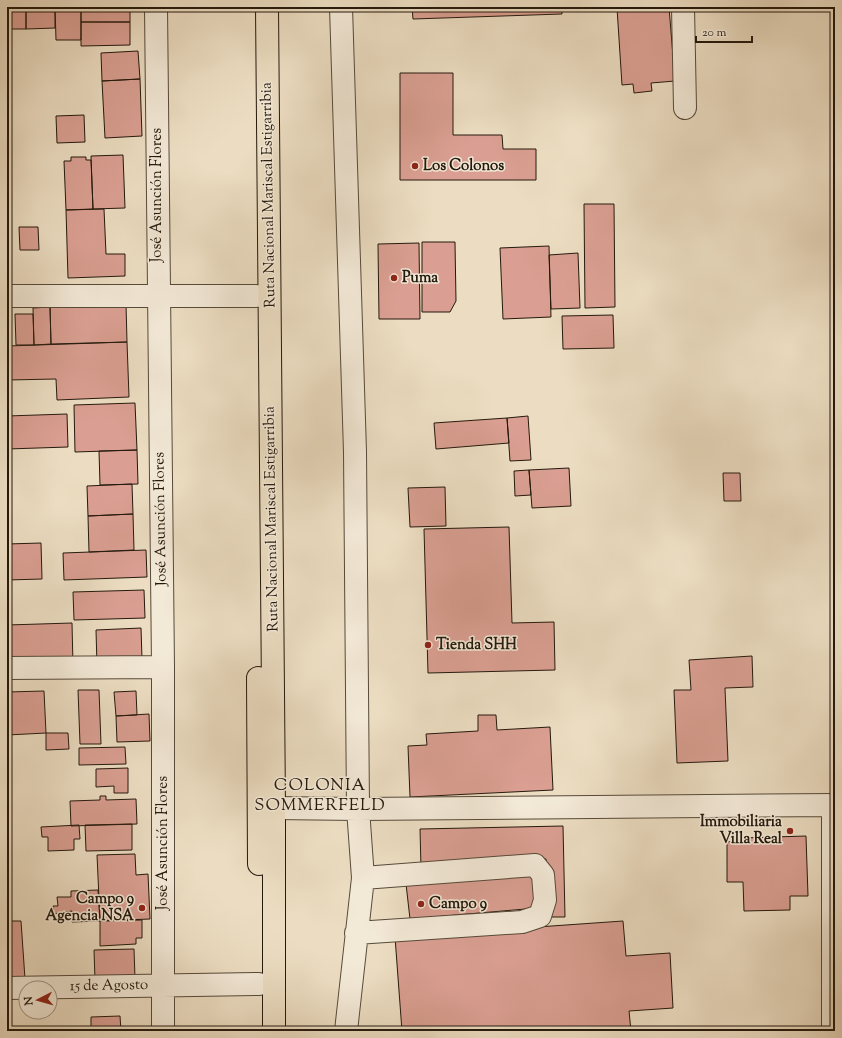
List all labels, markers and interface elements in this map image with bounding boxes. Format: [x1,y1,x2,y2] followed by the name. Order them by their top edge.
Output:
[696,18,752,44] scale bar
[702,24,727,42] text: 20 m
[257,82,281,308] street label: Ruta Nacional Mariscal Estigarribia
[147,128,168,263] street label: José Asunción Flores
[423,156,504,177] place label: Los Colonos
[410,161,420,171] marker: Los Colonos
[402,268,438,289] place label: Puma
[389,273,399,283] marker: Puma
[260,406,284,632] street label: Ruta Nacional Mariscal Estigarribia
[149,452,173,587] street label: José Asunción Flores
[436,635,517,656] place label: Tienda SHH
[423,640,433,650] marker: Tienda SHH
[254,774,386,818] district label: COLONIA SOMMERFELD
[153,776,174,911] street label: José Asunción Flores
[700,812,783,850] place label: Immobiliaria Villa Real
[785,826,795,836] marker: Immobiliaria Villa Real
[45,889,135,927] place label: Campo 9 Agencia NSA
[429,894,487,915] place label: Campo 9
[416,899,426,909] marker: Campo 9
[137,903,147,913] marker: Campo 9 Agencia NSA
[70,975,148,997] street label: 15 de Agosto
[18,980,58,1020] north arrow
[21,996,38,1007] text: N

